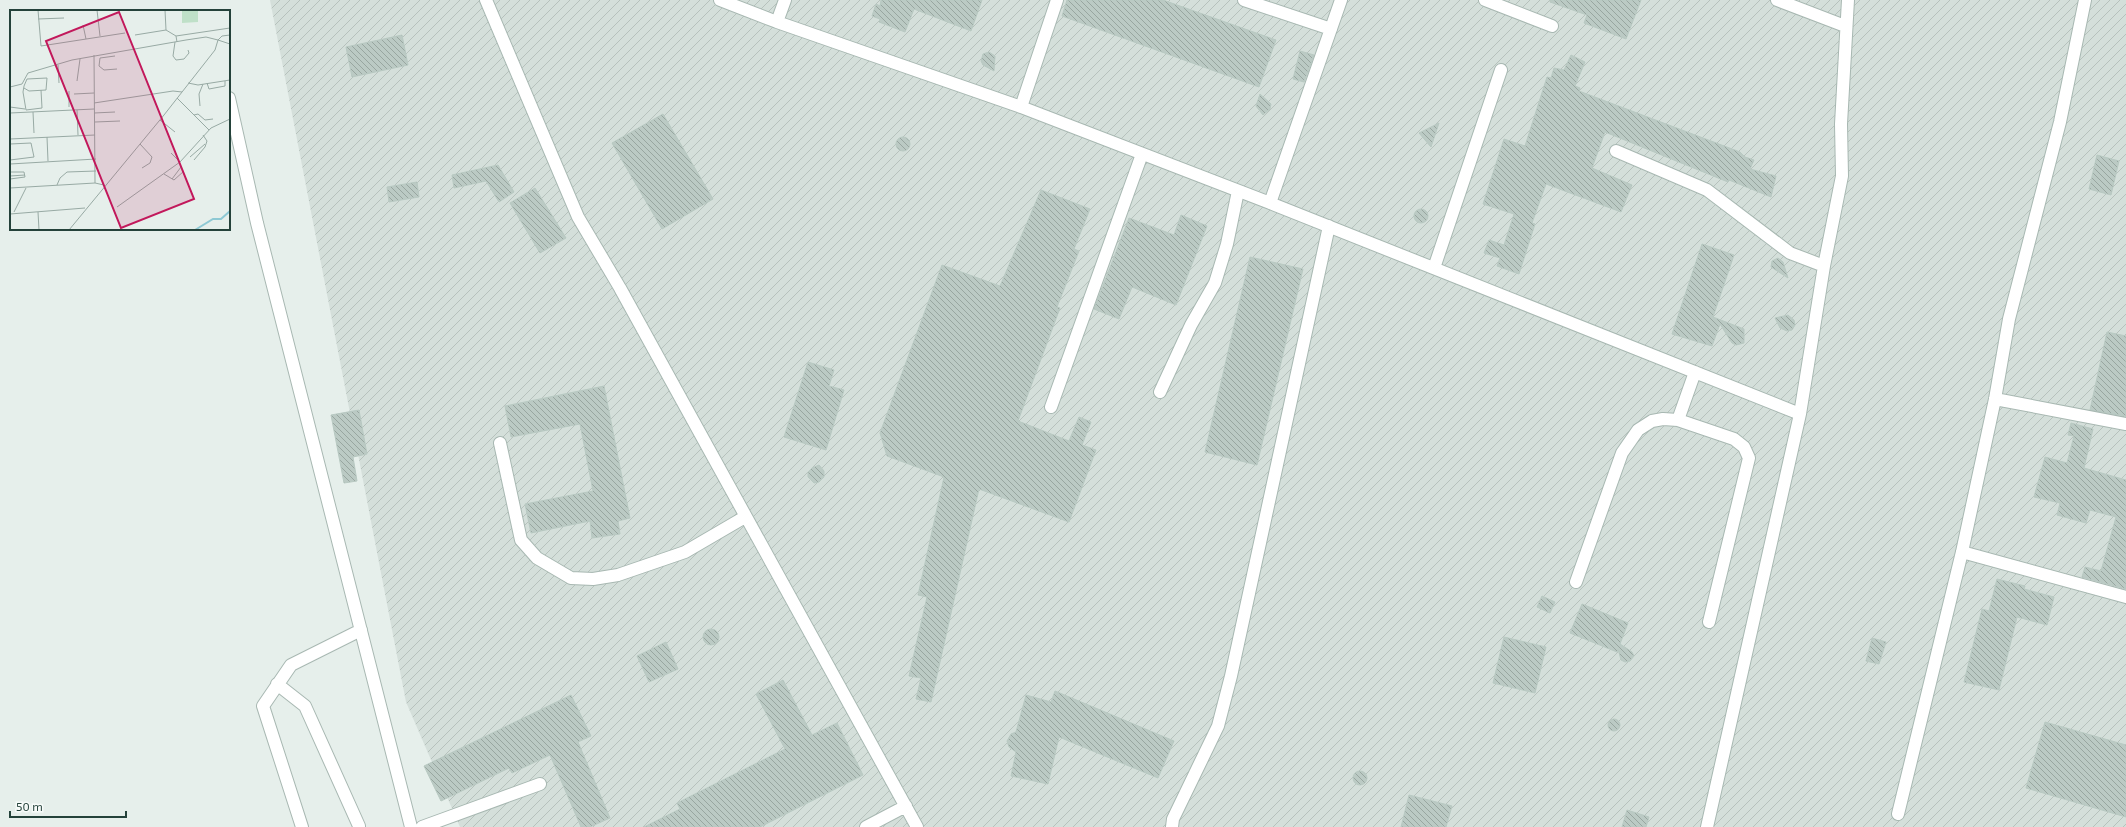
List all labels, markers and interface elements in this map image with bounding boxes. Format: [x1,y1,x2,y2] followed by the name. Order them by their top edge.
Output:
[10,10,230,230] inset map
[10,793,126,819] scale bar
[16,799,43,813] text: 50 m

